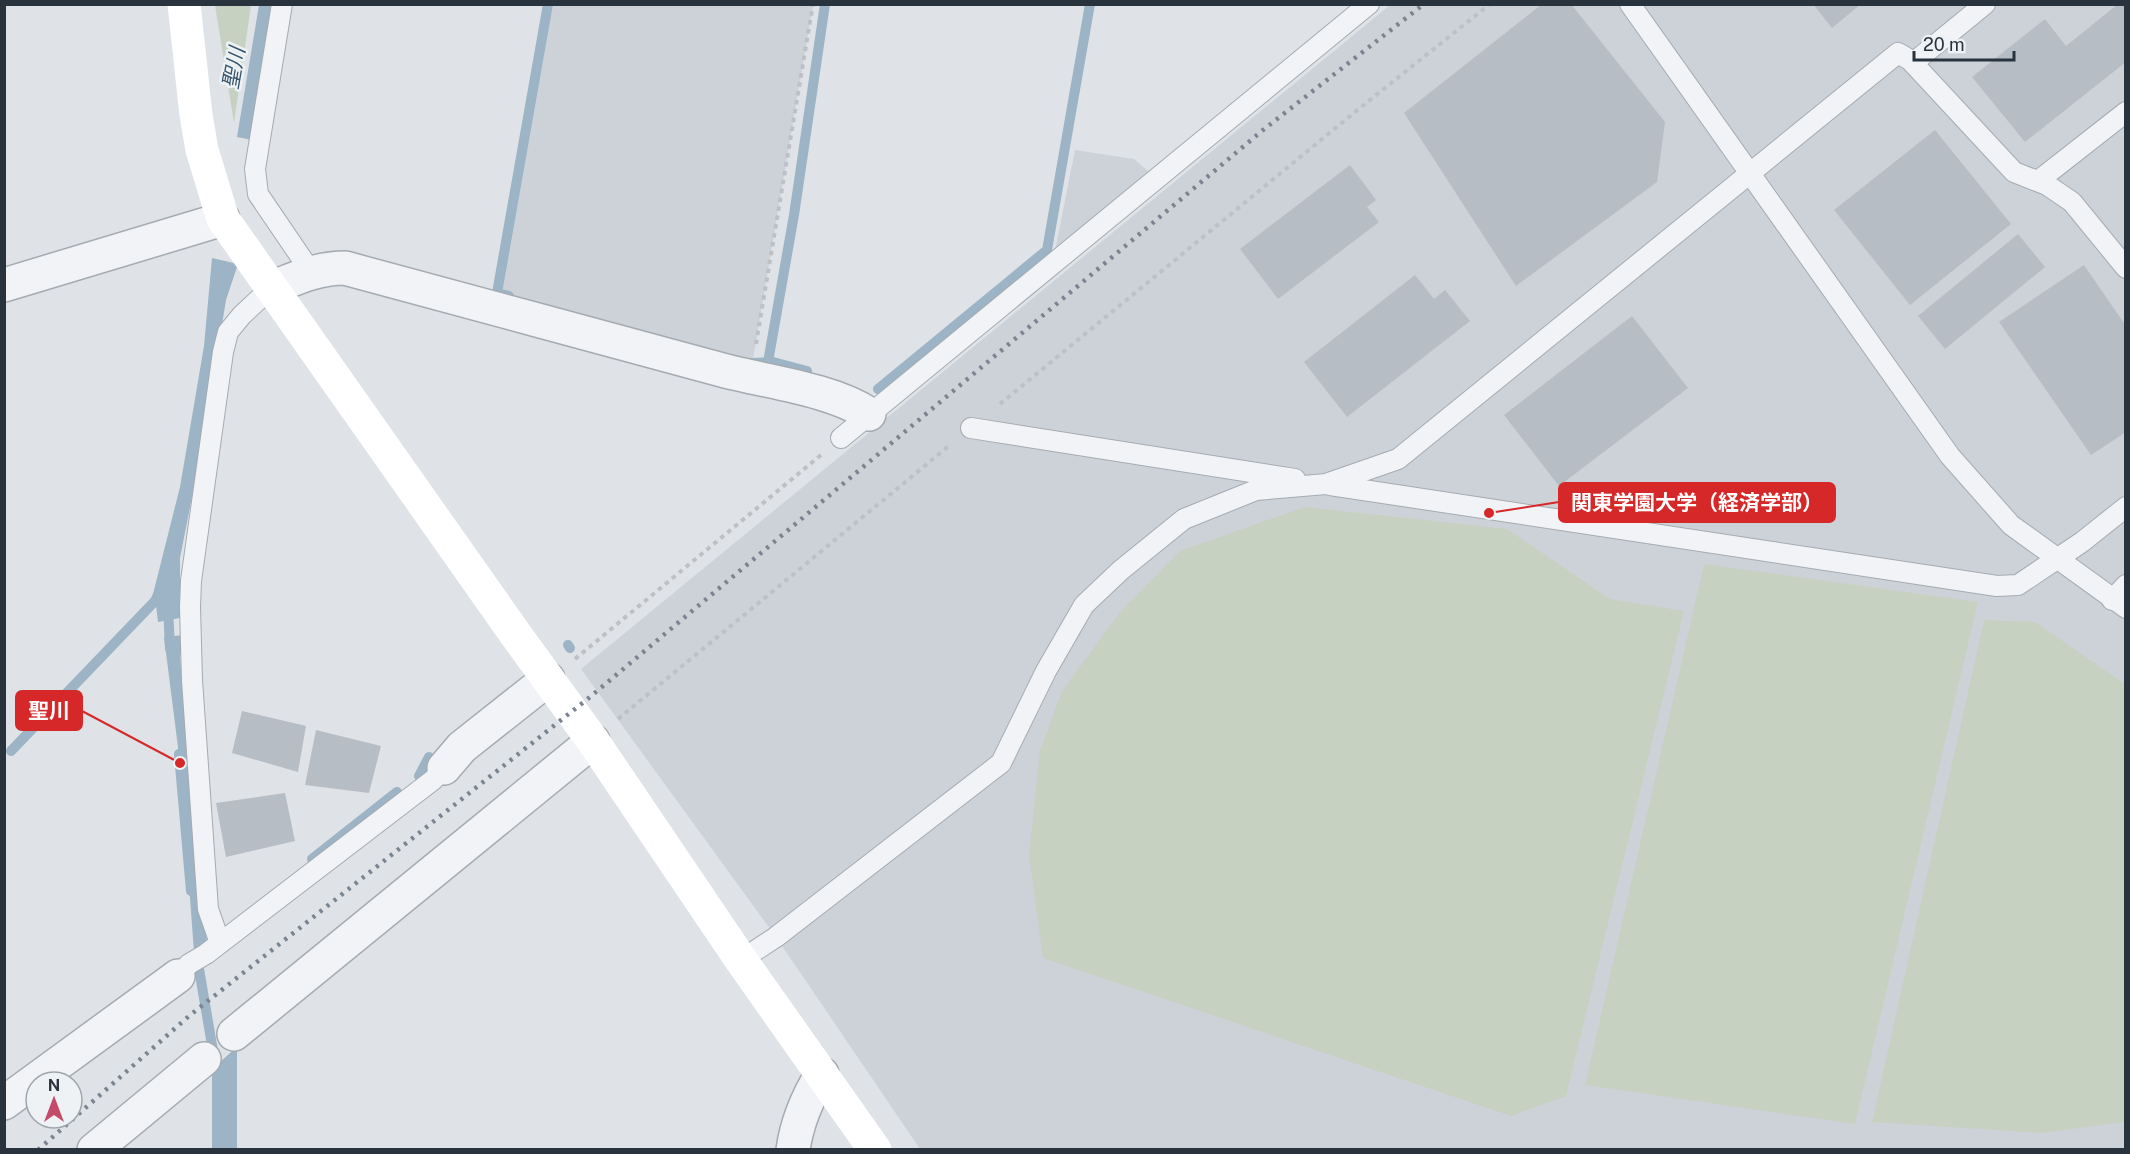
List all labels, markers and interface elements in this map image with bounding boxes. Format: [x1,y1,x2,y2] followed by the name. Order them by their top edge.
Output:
[1914,24,2014,62] scale bar
[1923,34,1965,55] text: 20 m
[218,43,250,91] water label: 聖川
[1559,483,1835,522] callout: 関東学園大学（経済学部）
[1571,490,1823,515] text: 関東学園大学（経済学部）
[16,691,82,730] callout: 聖川
[28,698,70,723] text: 聖川
[24,1070,84,1130] north arrow
[48,1076,60,1095] text: N

